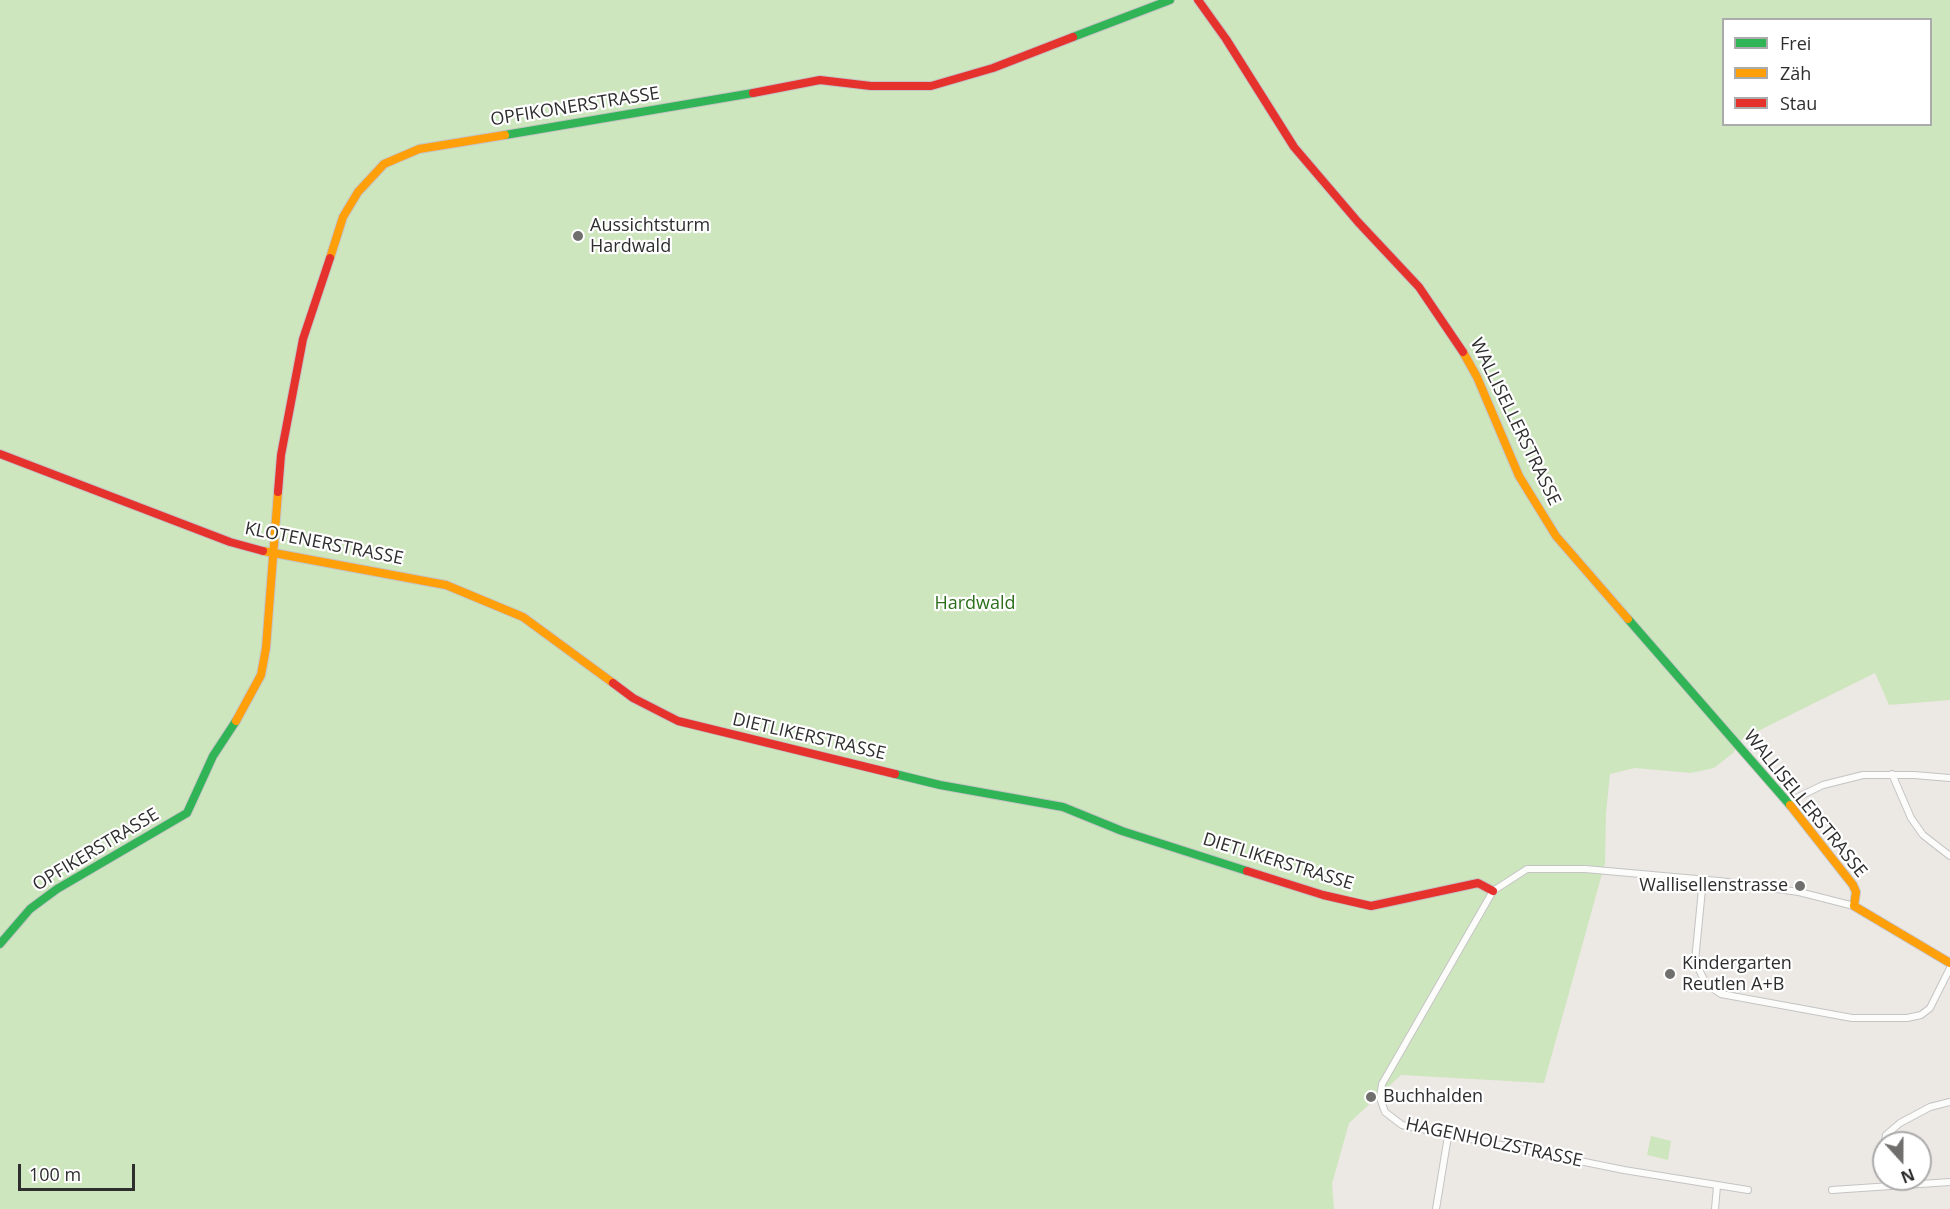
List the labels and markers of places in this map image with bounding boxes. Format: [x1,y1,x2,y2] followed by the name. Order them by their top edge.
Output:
[590,215,710,258] place label: Aussichtsturm Hardwald
[571,229,585,243] marker: Aussichtsturm Hardwald
[1639,875,1788,897] place label: Wallisellenstrasse
[1793,879,1807,893] marker: Wallisellenstrasse
[1682,953,1792,996] place label: Kindergarten Reutlen A+B
[1663,967,1677,981] marker: Kindergarten Reutlen A+B
[1383,1086,1483,1108] place label: Buchhalden
[1364,1090,1378,1104] marker: Buchhalden

